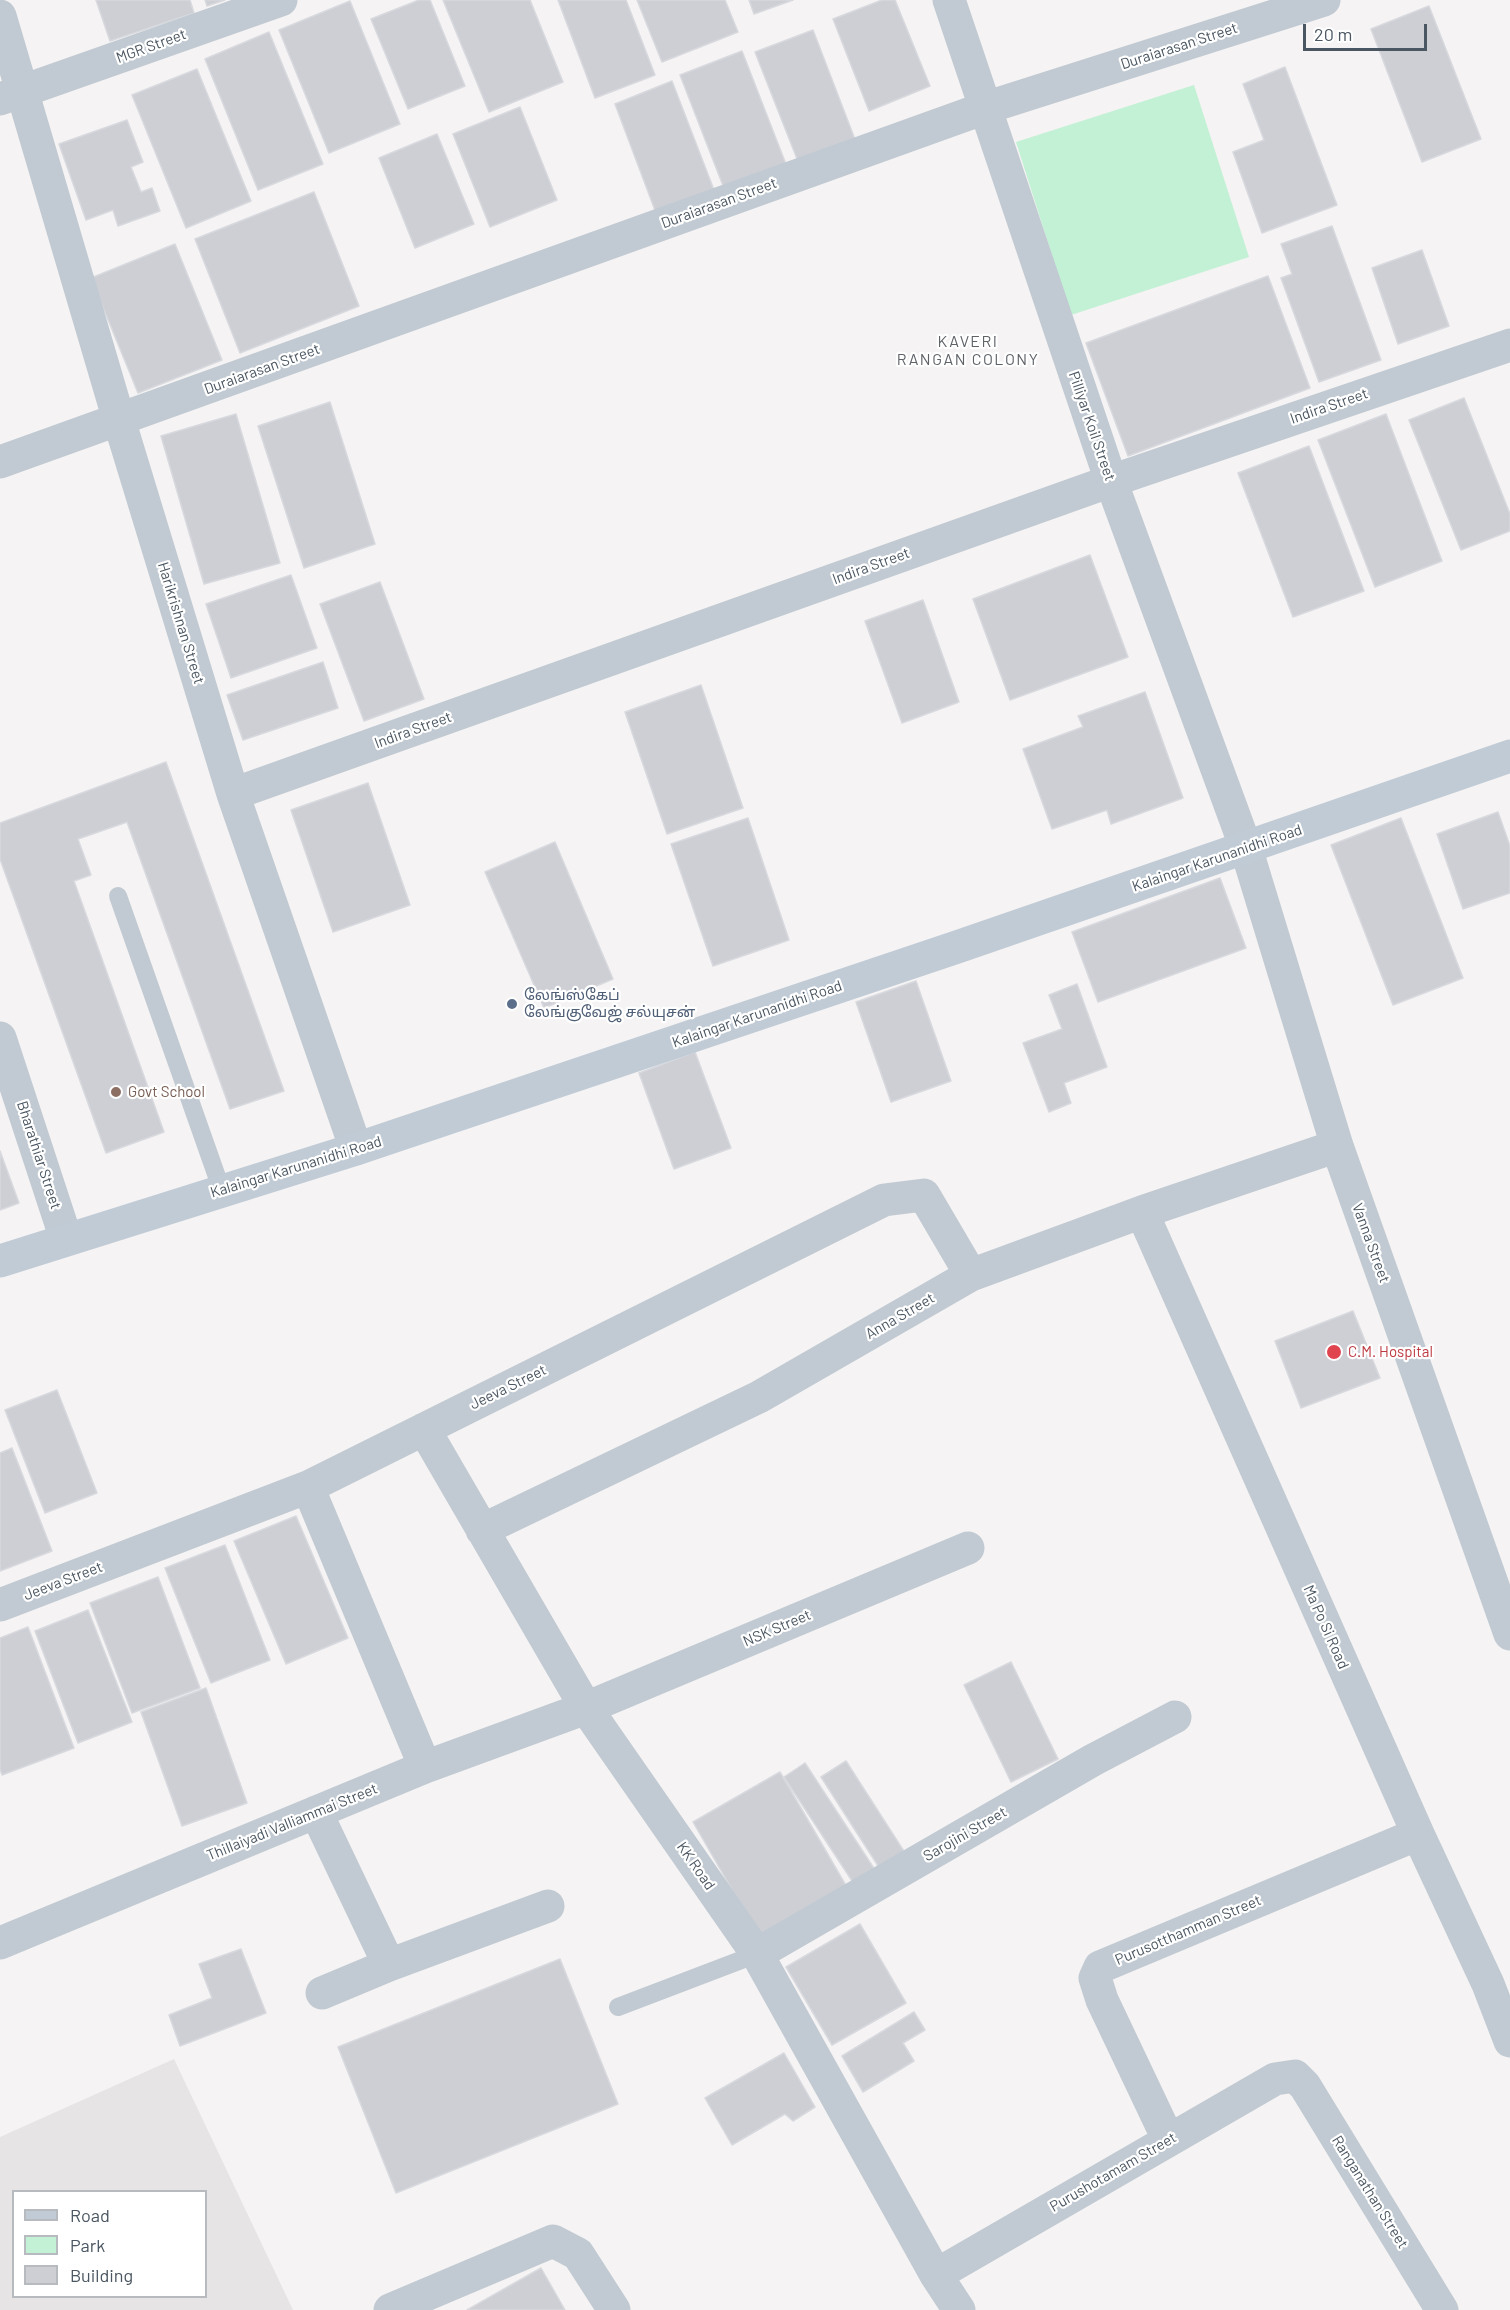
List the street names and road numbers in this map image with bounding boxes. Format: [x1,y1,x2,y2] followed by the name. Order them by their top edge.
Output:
[1118,19,1240,73] street label: Duraiarasan Street
[114,25,188,67] street label: MGR Street
[659,174,779,232] street label: Duraiarasan Street
[202,340,322,398] street label: Duraiarasan Street
[1065,369,1119,483] street label: Pilliyar Koil Street
[1288,384,1370,428] street label: Indira Street
[830,544,912,588] street label: Indira Street
[154,560,208,686] street label: Harikrishnan Street
[372,708,454,752] street label: Indira Street
[1130,820,1304,896] street label: Kalaingar Karunanidhi Road
[670,976,844,1052] street label: Kalaingar Karunanidhi Road
[13,1099,65,1211] street label: Bharathiar Street
[208,1132,384,1202] street label: Kalaingar Karunanidhi Road
[1348,1201,1394,1285] street label: Vanna Street
[862,1289,938,1343] street label: Anna Street
[467,1361,549,1413] street label: Jeeva Street
[21,1558,105,1604] street label: Jeeva Street
[1299,1582,1353,1672] street label: Ma Po Si Road
[740,1606,814,1650] street label: NSK Street
[204,1779,380,1865] street label: Thillaiyadi Valliammai Street
[920,1803,1010,1865] street label: Sarojini Street
[673,1839,719,1893] street label: KK Road
[1112,1891,1264,1969] street label: Purusotthamman Street
[1046,2128,1180,2216] street label: Purushotamam Street
[1328,2132,1412,2252] street label: Ranganathan Street

